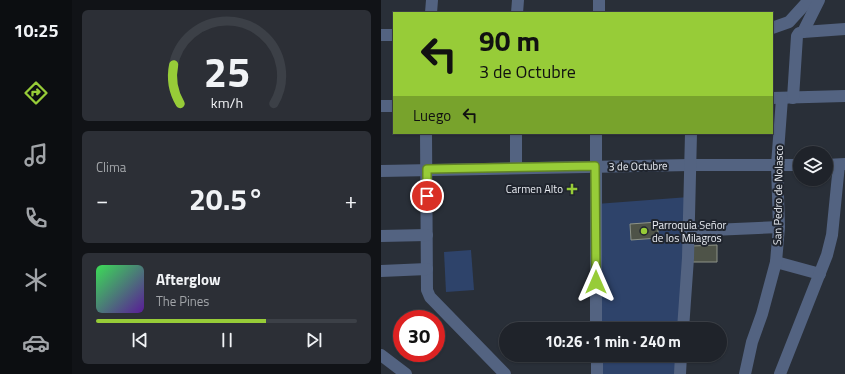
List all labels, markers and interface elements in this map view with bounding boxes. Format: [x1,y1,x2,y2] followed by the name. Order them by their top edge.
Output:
[14,17,58,44] text: 10:25
[479,19,540,62] text: 90 m
[413,28,465,80] icon: left
[203,39,250,102] text: 25
[479,58,576,85] text: 3 de Octubre
[22,79,50,107] icon: directions
[210,91,243,113] text: km/h
[413,104,451,127] text: Luego
[459,104,481,126] icon: left
[22,141,50,169] icon: music
[769,145,787,245] street label: San Pedro de Nolasco
[793,146,833,186] map controls
[793,146,833,186] button: layers
[96,157,126,177] text: Clima
[608,157,668,175] street label: 3 de Octubre
[189,176,264,222] text: 20.5°
[410,179,444,213] pin
[506,181,563,197] place label: Carmen Alto
[96,183,108,217] text: −
[345,183,357,217] text: +
[566,183,578,195] marker: Carmen Alto
[416,185,438,207] icon: arrive
[22,204,50,232] icon: phone
[652,217,726,246] place label: Parroquia Señor de los Milagros
[639,226,649,236] marker: Parroquia Señor de los Milagros
[575,261,617,303] position arrow
[22,266,50,294] icon: climate
[156,268,221,291] text: Afterglow
[156,291,209,311] text: The Pines
[393,310,445,362] speed limit sign: 30
[22,329,50,357] icon: car
[129,329,151,351] icon: previous
[216,329,238,351] icon: pause
[303,329,325,351] icon: next
[545,330,681,353] text: 10:26 · 1 min · 240 m

